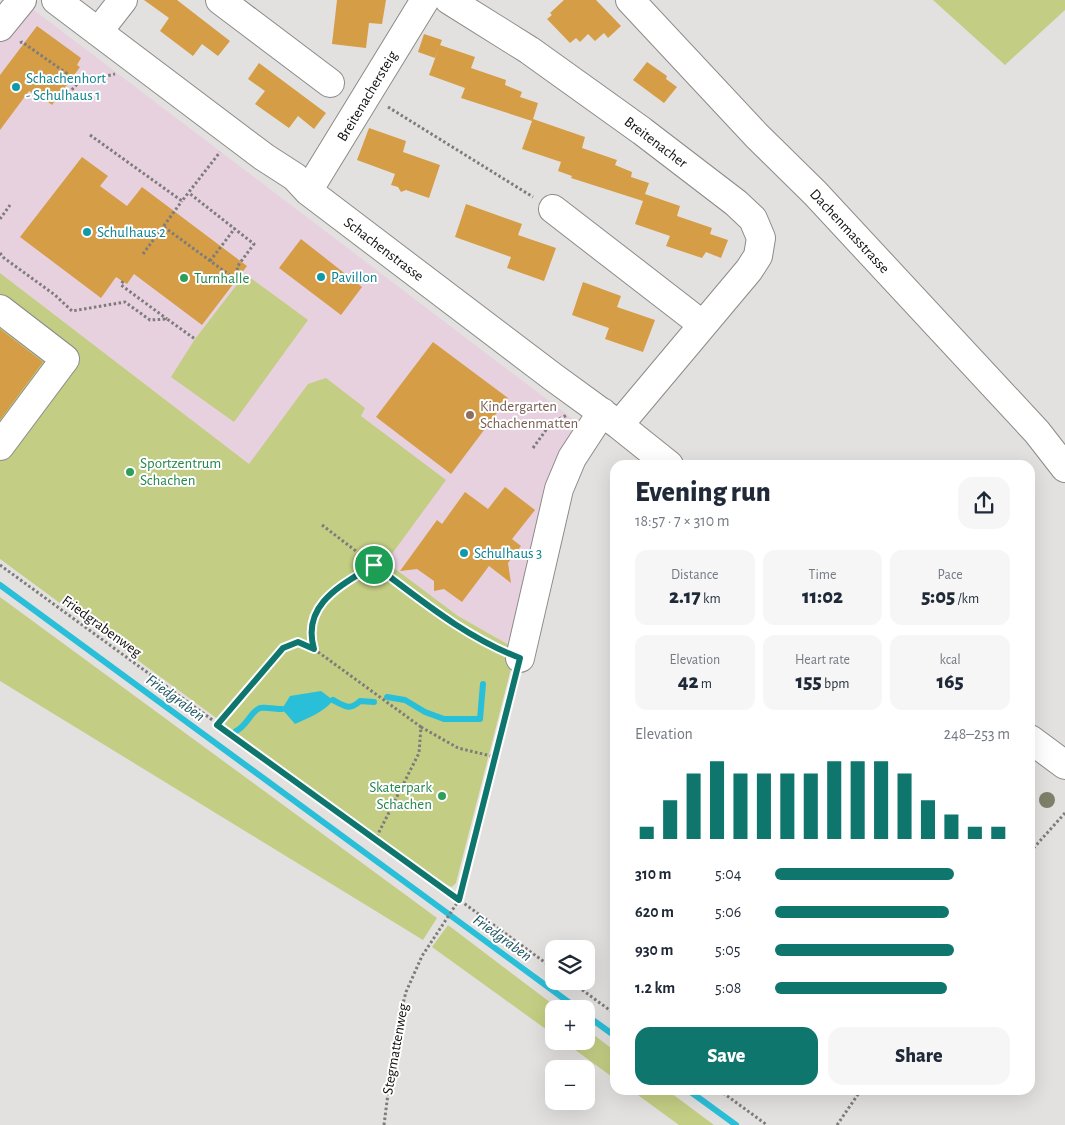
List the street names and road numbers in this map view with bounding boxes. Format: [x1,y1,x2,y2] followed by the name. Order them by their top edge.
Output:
[335,48,401,144] street label: Breitenachersteig
[621,114,690,171] street label: Breitenacher
[807,186,892,276] street label: Dachenmasstrasse
[341,215,426,284] street label: Schachenstrasse
[59,593,145,661] street label: Friedgrabenweg
[380,1002,411,1096] street label: Stegmattenweg

